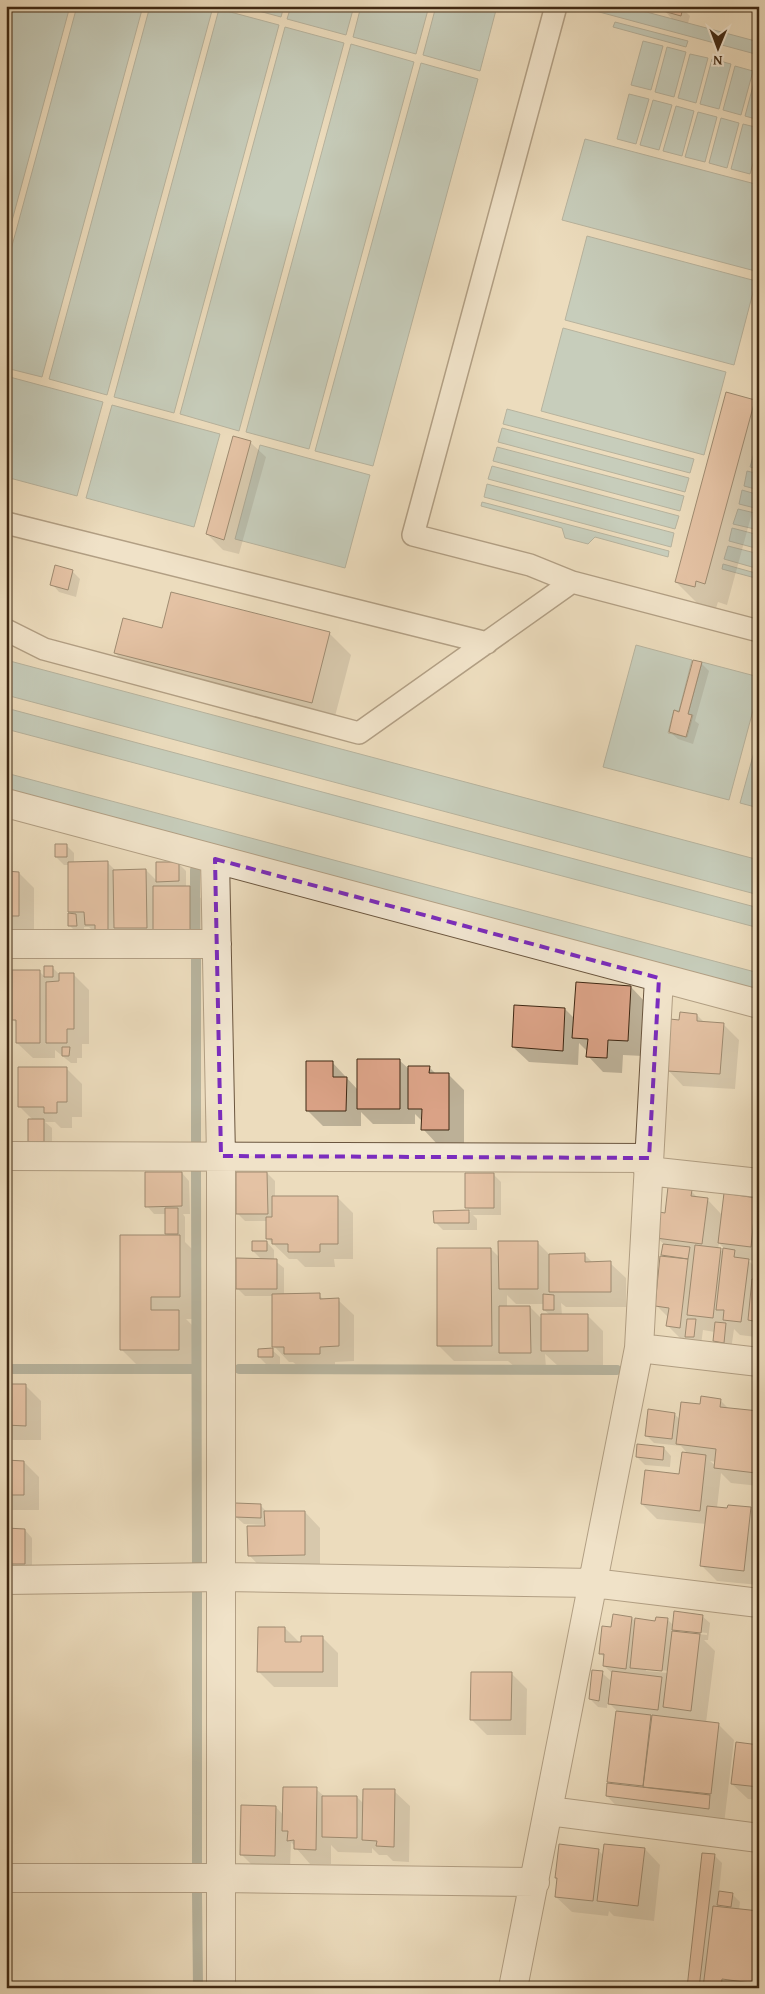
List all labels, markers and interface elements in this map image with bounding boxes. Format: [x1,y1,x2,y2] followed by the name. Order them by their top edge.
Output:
[692,22,742,72] north arrow
[712,51,723,71] text: N

